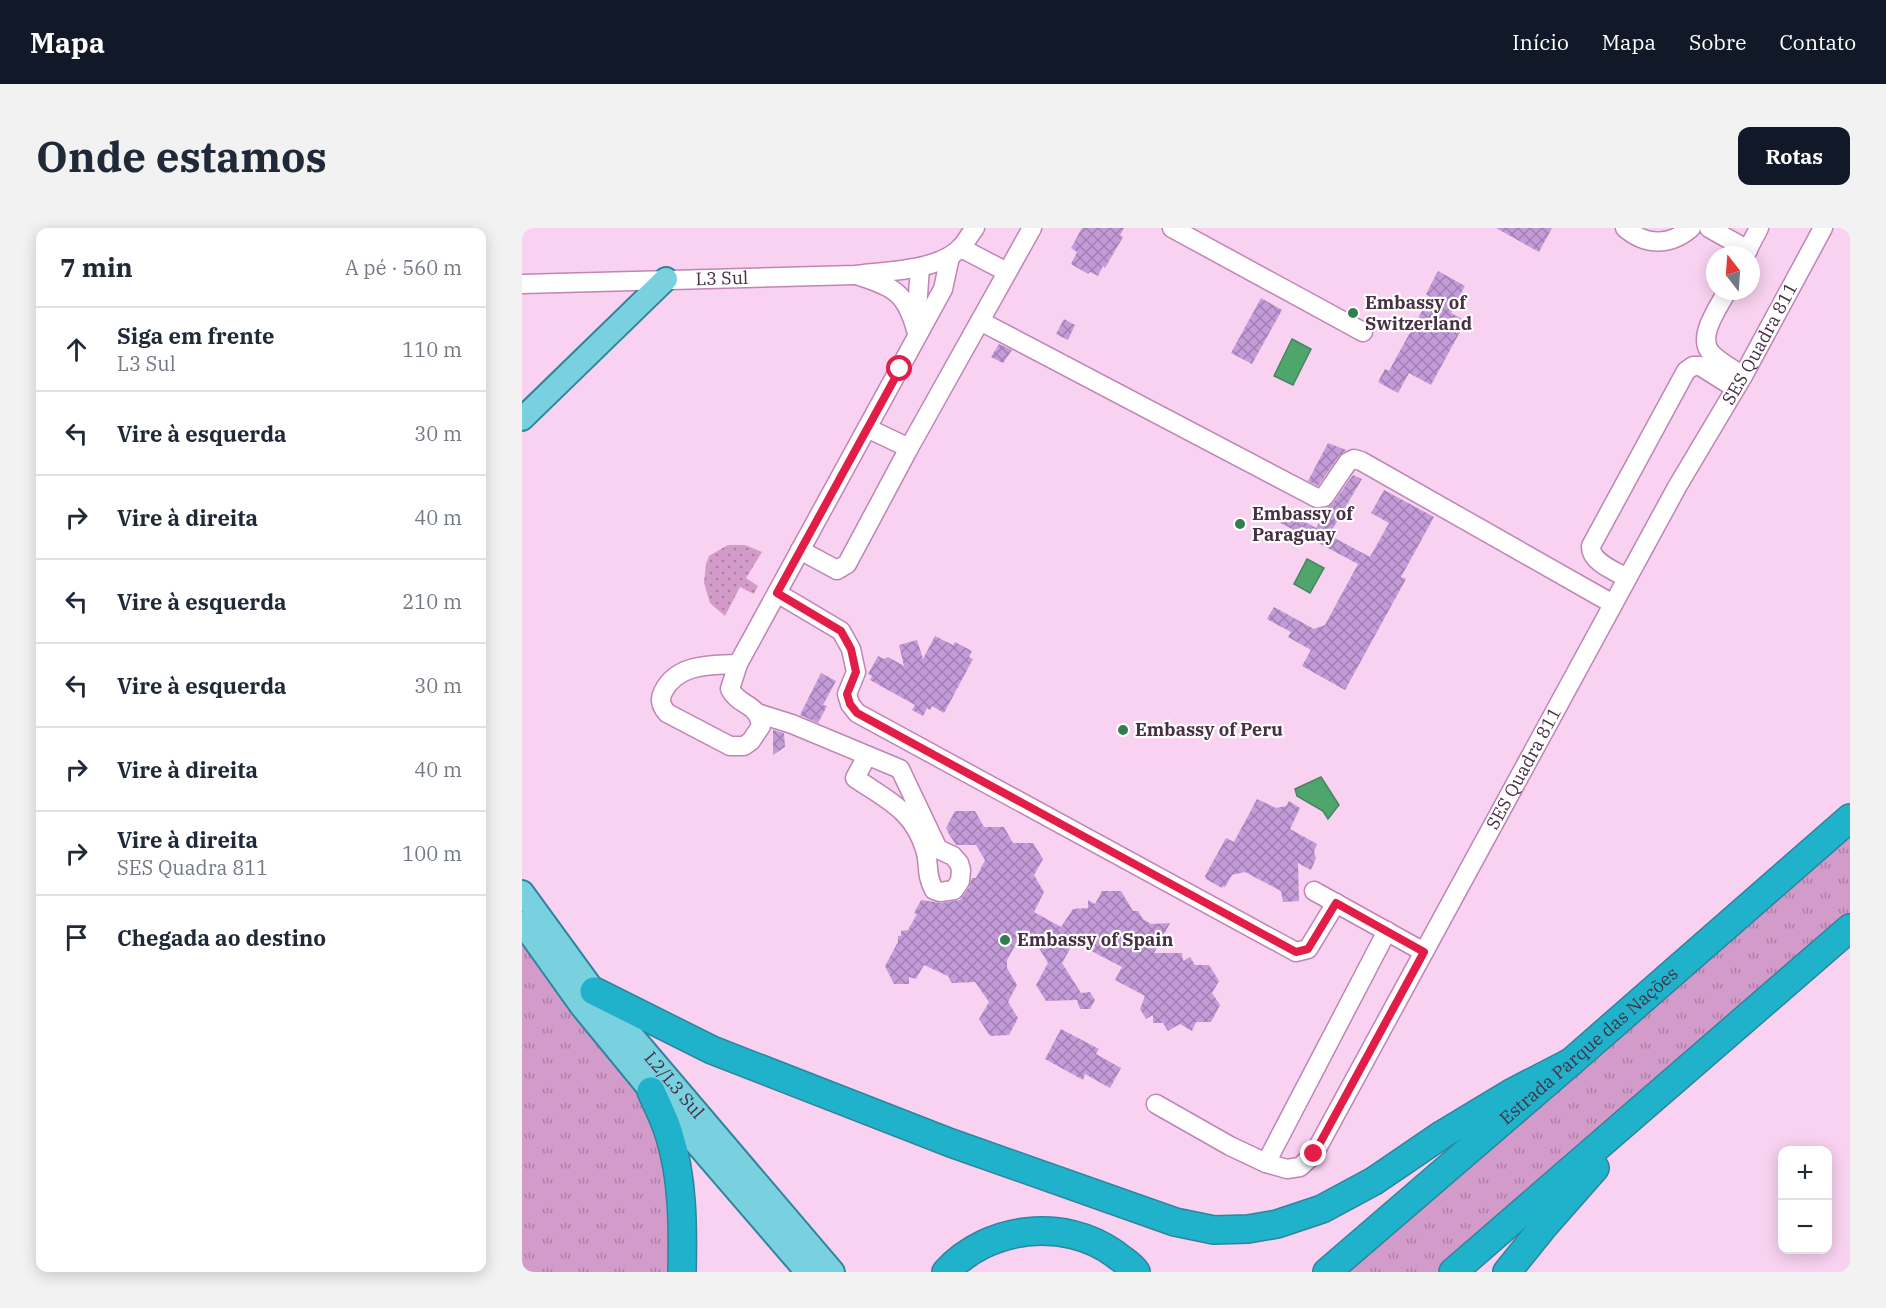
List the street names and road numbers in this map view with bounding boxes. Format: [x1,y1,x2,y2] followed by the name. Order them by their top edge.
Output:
[695,266,749,290] street label: L3 Sul
[1717,278,1802,409] street label: SES Quadra 811
[1481,703,1566,833] street label: SES Quadra 811
[1495,962,1683,1129] street label: Estrada Parque das Nações
[639,1047,709,1123] street label: L2/L3 Sul

